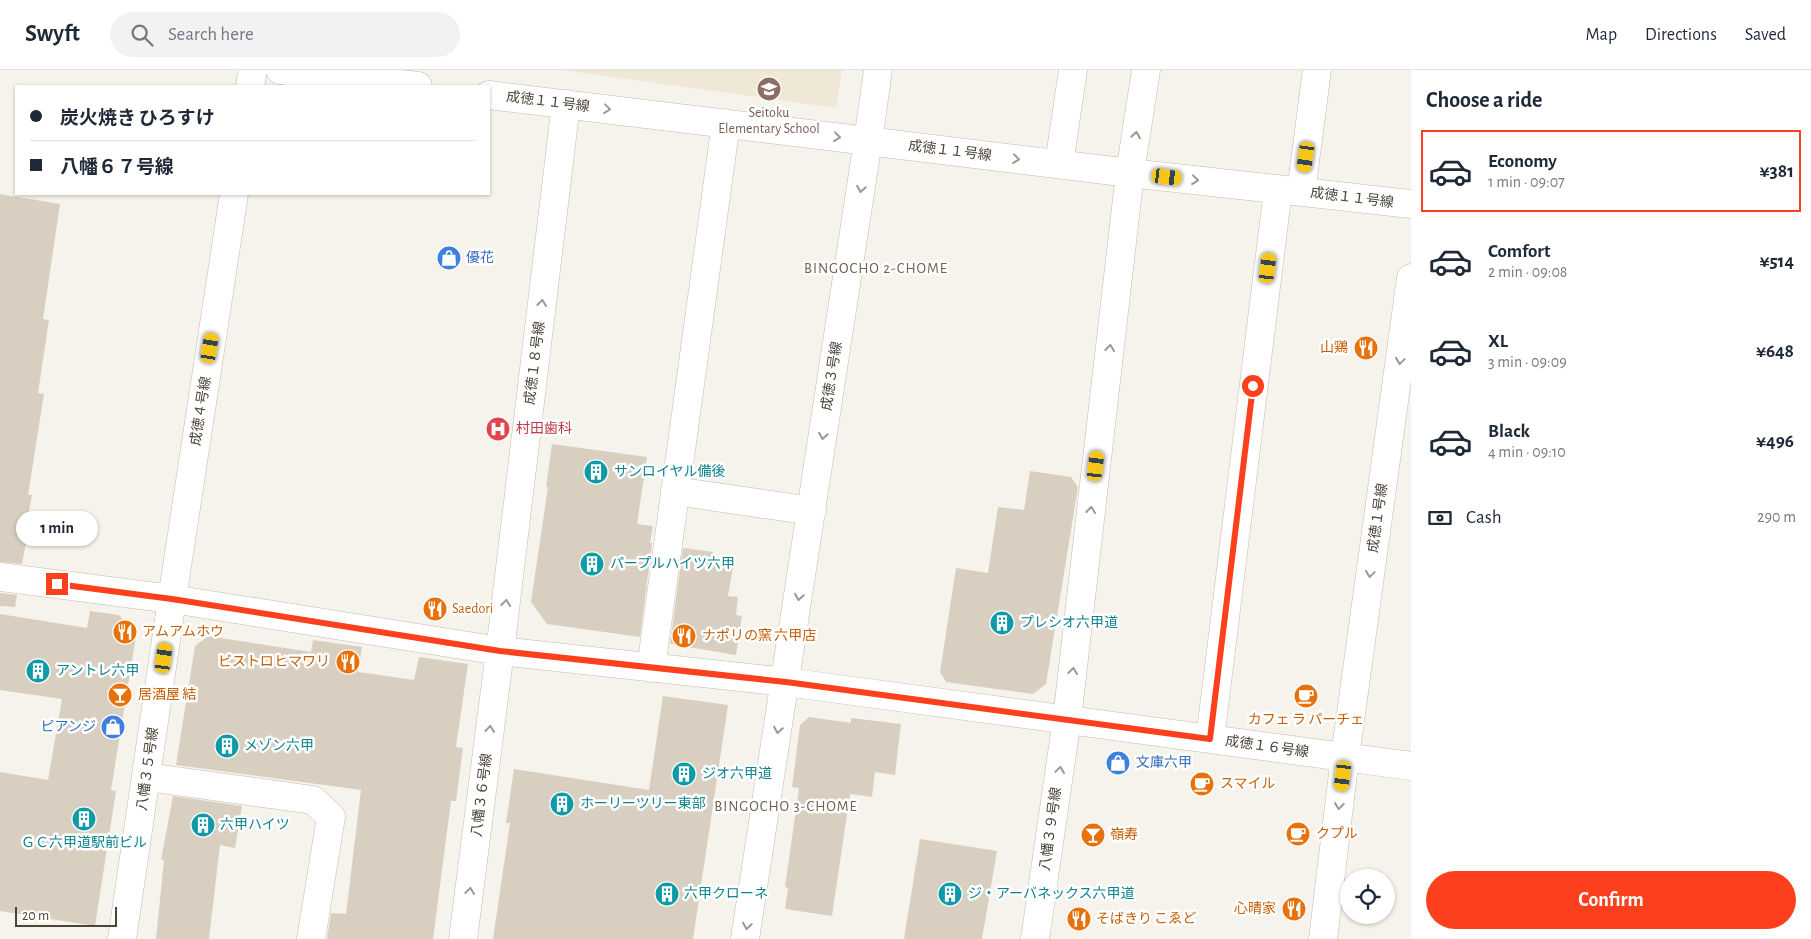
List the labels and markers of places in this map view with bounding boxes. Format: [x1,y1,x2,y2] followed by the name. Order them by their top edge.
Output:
[756,76,782,102] school or university icon: Seitoku Elementary School
[718,106,820,136] place label: Seitoku Elementary School
[436,245,462,271] shop icon: 優花
[466,250,494,265] place label: 優花
[1353,335,1379,361] restaurant icon: 山鶏
[1320,340,1348,355] place label: 山鶏
[485,416,511,442] hospital icon: 村田歯科
[516,420,572,436] place label: 村田歯科
[583,459,609,485] building icon: サンロイヤル備後
[614,464,726,479] place label: サンロイヤル備後
[579,551,605,577] building icon: パープルハイツ六甲
[610,556,735,571] place label: パープルハイツ六甲
[422,596,448,622] restaurant icon: Saedori
[452,602,493,616] place label: Saedori
[989,610,1015,636] building icon: プレシオ六甲道
[1020,615,1118,630] place label: プレシオ六甲道
[112,619,138,645] restaurant icon: アムアムホウ
[671,623,697,649] restaurant icon: ナポリの窯 六甲店
[142,625,224,639] place label: アムアムホウ
[702,628,816,643] place label: ナポリの窯 六甲店
[335,649,361,675] restaurant icon: ビストロヒマワリ
[218,654,330,669] place label: ビストロヒマワリ
[25,658,51,684] building icon: アントレ六甲
[56,663,139,678] place label: アントレ六甲
[107,682,133,708] bar icon: 居酒屋 結
[1293,683,1319,709] cafe icon: カフェ ラ パーチェ
[138,687,196,702] place label: 居酒屋 結
[1248,713,1364,727] place label: カフェ ラ パーチェ
[100,714,126,740] shop icon: ピアンジ
[41,719,96,734] place label: ピアンジ
[214,733,240,759] building icon: メゾン六甲
[244,738,314,753] place label: メゾン六甲
[1105,750,1131,776] shop icon: 文庫六甲
[1136,755,1192,770] place label: 文庫六甲
[671,761,697,787] building icon: ジオ六甲道
[702,766,772,781] place label: ジオ六甲道
[1189,771,1215,797] cafe icon: スマイル
[1220,777,1276,791] place label: スマイル
[549,791,575,817] building icon: ホーリーツリー東部
[580,796,706,811] place label: ホーリーツリー東部
[71,806,97,832] building icon: ＧＣ六甲道駅前ビル
[190,812,216,838] building icon: 六甲ハイツ
[220,817,290,832] place label: 六甲ハイツ
[1285,821,1311,847] cafe icon: クプル
[1080,822,1106,848] bar icon: 嶺寿
[1316,826,1358,841] place label: クプル
[1110,827,1138,842] place label: 嶺寿
[21,834,147,850] place label: ＧＣ六甲道駅前ビル
[654,881,680,907] building icon: 六甲クローネ
[937,881,963,907] building icon: ジ・アーバネックス六甲道
[684,886,768,901] place label: 六甲クローネ
[968,886,1135,901] place label: ジ・アーバネックス六甲道
[1281,896,1307,922] restaurant icon: 心晴家
[1234,901,1276,916] place label: 心晴家
[1066,906,1092,932] restaurant icon: そばきり こゑど
[1096,911,1196,926] place label: そばきり こゑど

